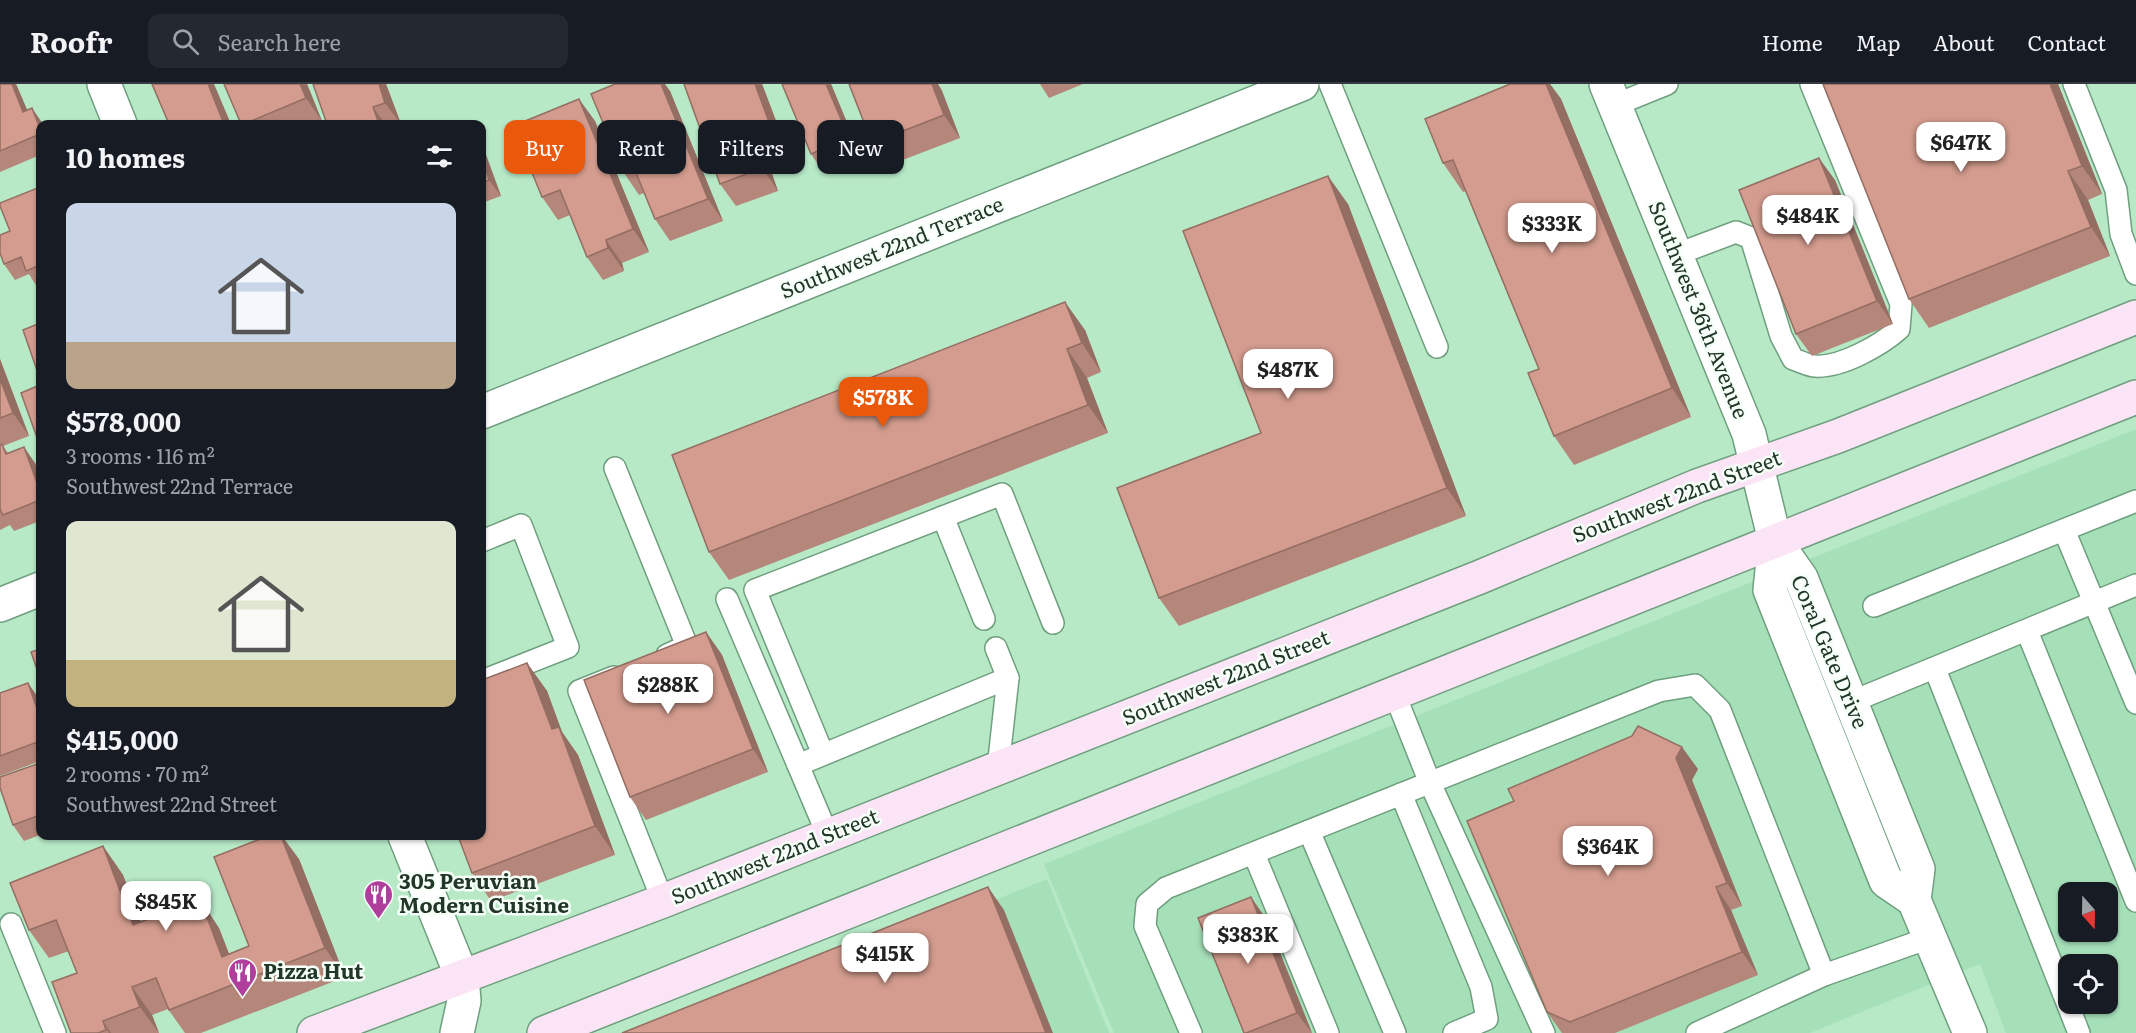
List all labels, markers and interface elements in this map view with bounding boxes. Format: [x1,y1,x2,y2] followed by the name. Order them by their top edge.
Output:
[148,14,568,68] search box
[30,20,112,62] text: Roofr
[169,25,202,58] icon: search
[217,25,341,58] text: Search here
[1762,26,1823,57] text: Home
[1856,26,1900,57] text: Map
[1933,26,1995,57] text: About
[2028,26,2106,57] text: Contact
[504,120,585,174] chip: Buy
[597,120,686,174] chip: Rent
[698,120,805,174] chip: Filters
[817,120,904,174] chip: New
[1919,122,2003,173] pin: $647K
[1930,126,1992,156] text: $647K
[66,137,185,176] text: 10 homes
[423,140,456,173] icon: filters
[775,187,1008,305] street label: Southwest 22nd Terrace
[1766,195,1850,246] pin: $484K
[1642,196,1758,423] street label: Southwest 36th Avenue
[1776,199,1840,229] text: $484K
[1510,203,1594,254] pin: $333K
[1522,207,1582,237] text: $333K
[207,242,315,350] icon: home
[1246,349,1330,400] pin: $487K
[1257,353,1319,383] text: $487K
[841,377,925,428] pin: $578K
[853,381,913,411] text: $578K
[66,401,181,440] text: $578,000
[66,440,215,470] text: 3 rooms · 116 m²
[1567,440,1786,549] street label: Southwest 22nd Street
[66,470,293,500] text: Southwest 22nd Terrace
[207,560,315,668] icon: home
[1785,569,1878,733] street label: Coral Gate Drive
[1117,620,1334,732] street label: Southwest 22nd Street
[626,664,710,715] pin: $288K
[637,668,699,698] text: $288K
[66,719,179,758] text: $415,000
[66,758,209,788] text: 2 rooms · 70 m²
[66,788,277,818] text: Southwest 22nd Street
[666,799,883,911] street label: Southwest 22nd Street
[1566,826,1650,877] pin: $364K
[1577,830,1639,860] text: $364K
[399,864,569,919] place label: 305 Peruvian Modern Cuisine
[362,878,394,920] restaurant icon: 305 Peruvian Modern Cuisine
[124,881,208,932] pin: $845K
[2058,882,2118,942] north arrow
[2058,882,2118,1014] map controls
[135,885,197,915] text: $845K
[1206,914,1290,965] pin: $383K
[1217,918,1279,948] text: $383K
[843,933,927,984] pin: $415K
[856,937,914,967] text: $415K
[263,954,364,985] place label: Pizza Hut
[2058,954,2118,1014] button: locate
[226,956,258,998] restaurant icon: Pizza Hut

